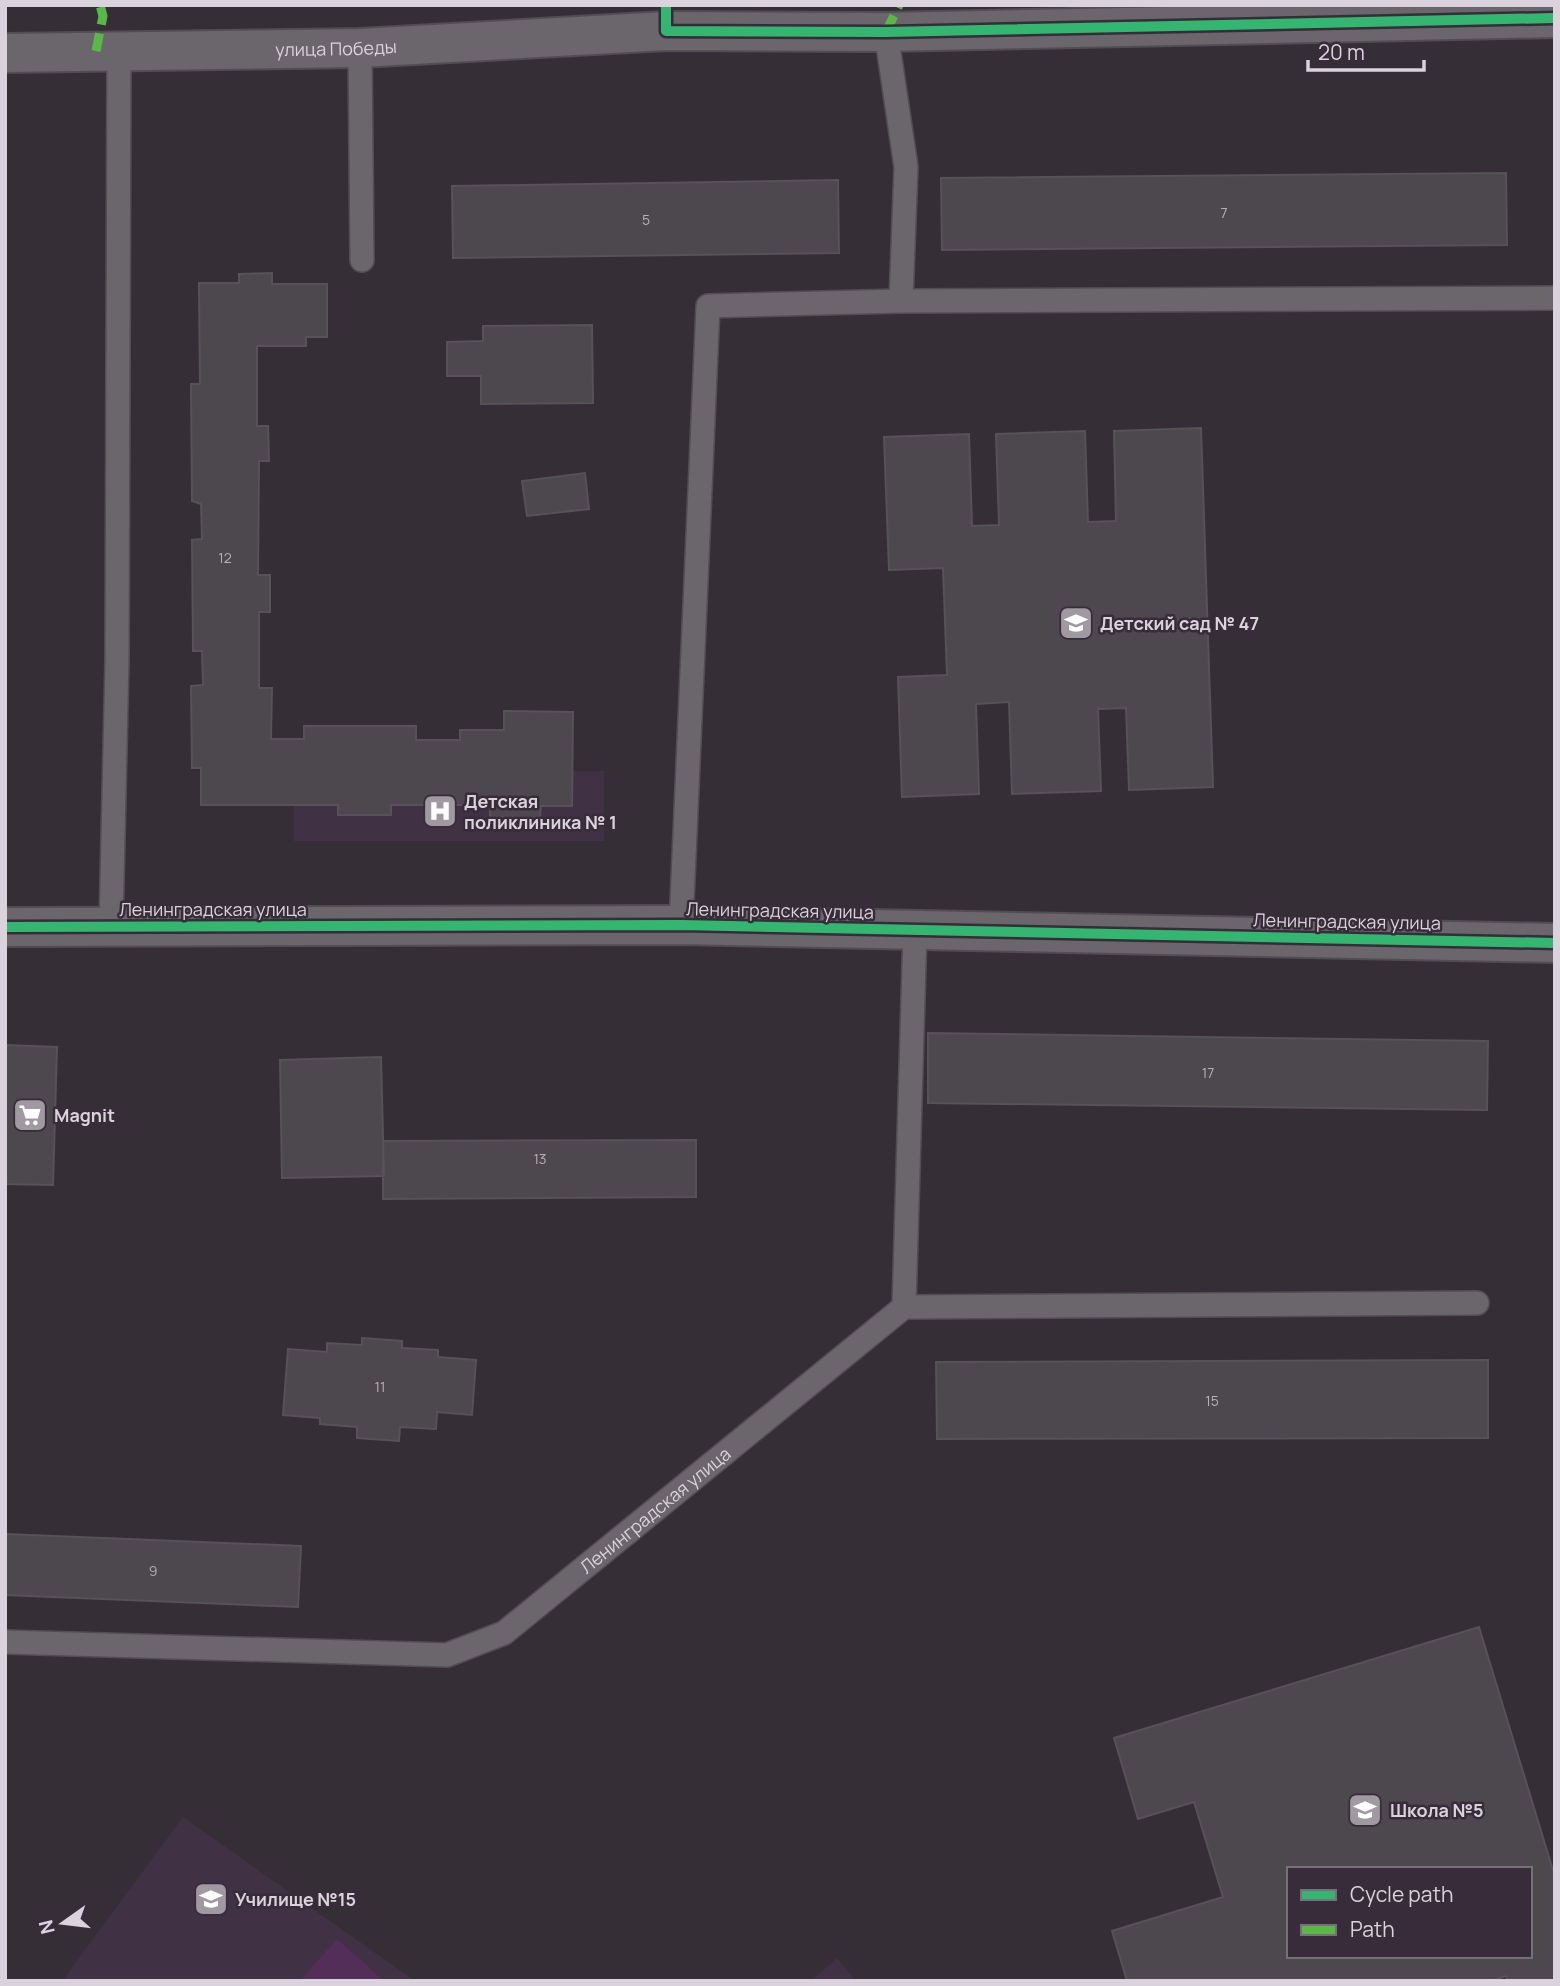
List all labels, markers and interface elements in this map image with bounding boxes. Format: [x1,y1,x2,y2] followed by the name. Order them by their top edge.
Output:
[1308,28,1424,72] scale bar
[275,34,397,61] street label: улица Победы
[1318,38,1365,66] text: 20 m
[1220,203,1228,222] house number: 7
[642,210,650,229] house number: 5
[218,548,232,567] house number: 12
[1057,604,1095,642] school or university icon: Детский сад № 47
[1100,611,1259,635] place label: Детский сад № 47
[464,789,617,834] place label: Детская поликлиника № 1
[421,792,459,830] hospital icon: Детская поликлиника № 1
[686,896,874,924] street label: Ленинградская улица
[119,897,307,921] street label: Ленинградская улица
[1253,907,1441,935] street label: Ленинградская улица
[1202,1063,1214,1082] house number: 17
[11,1096,49,1134] supermarket icon: Magnit
[54,1103,115,1127] place label: Magnit
[533,1149,547,1168] house number: 13
[375,1377,385,1396] house number: 11
[1205,1391,1219,1410] house number: 15
[575,1441,735,1579] street label: Ленинградская улица
[149,1561,157,1580] house number: 9
[1346,1791,1384,1829] school or university icon: Школа №5
[1390,1798,1483,1822] place label: Школа №5
[1287,1867,1532,1958] legend
[192,1880,230,1918] school or university icon: Училище №15
[1350,1880,1453,1908] text: Cycle path
[235,1887,356,1911] place label: Училище №15
[28,1888,98,1958] north arrow
[1350,1915,1395,1943] text: Path
[32,1917,61,1937] text: N

